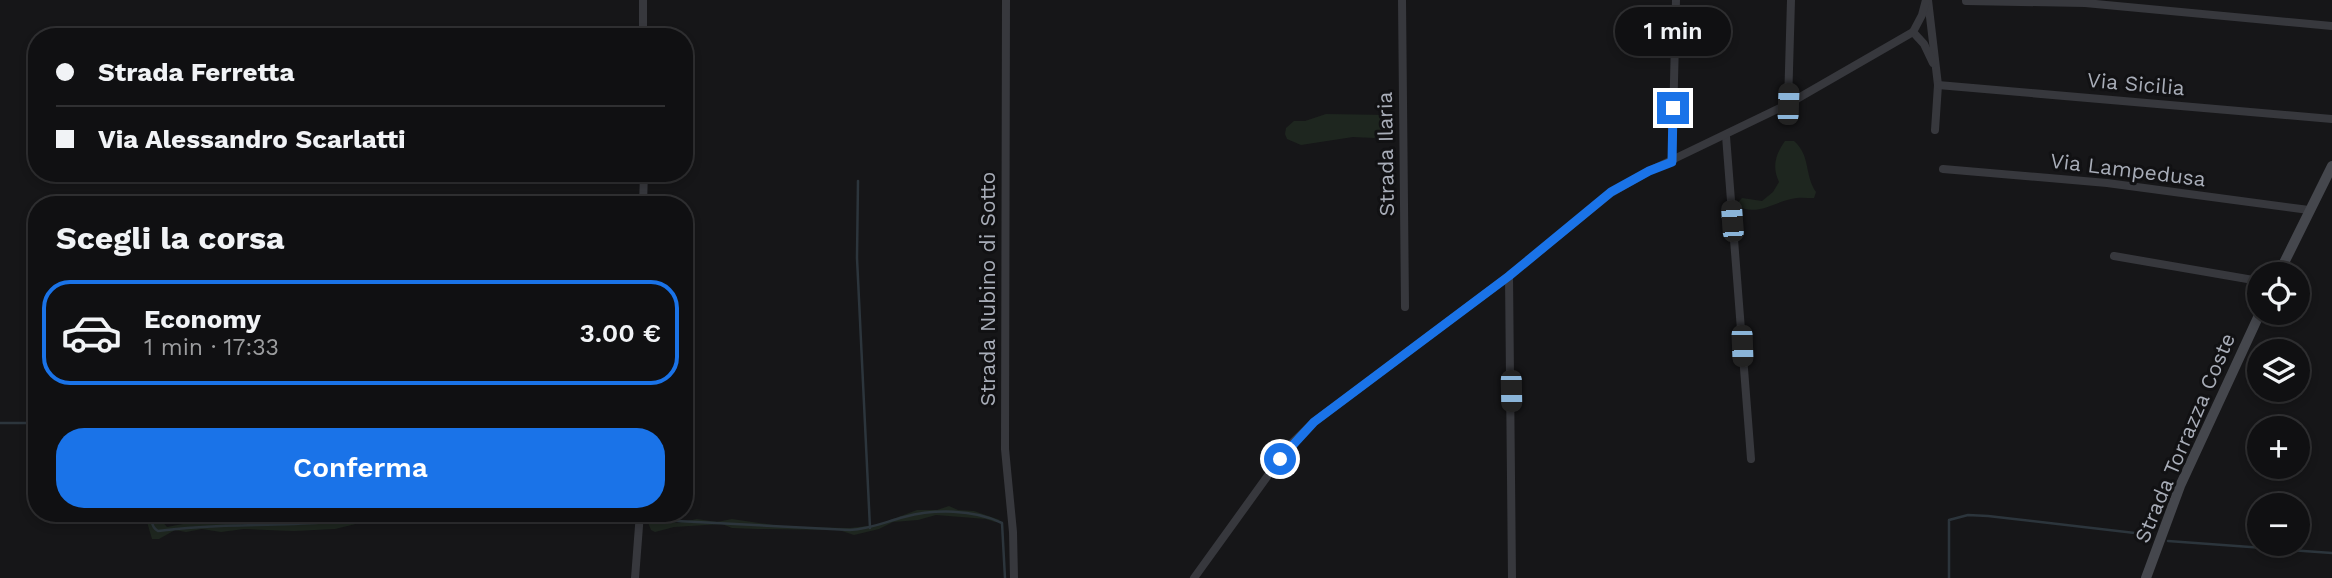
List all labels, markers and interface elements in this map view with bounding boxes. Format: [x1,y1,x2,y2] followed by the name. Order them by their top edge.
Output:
[1615,7,1731,56] callout: 1 min
[1643,18,1703,45] text: 1 min
[98,57,294,87] text: Strada Ferretta
[2086,67,2186,100] street label: Via Sicilia
[1777,83,1800,125] car
[1372,91,1399,217] street label: Strada Ilaria
[1657,92,1689,124] route end
[98,124,406,154] text: Via Alessandro Scarlatti
[2049,148,2207,191] street label: Via Lampedusa
[975,172,1000,406] street label: Strada Nubino di Sotto
[1721,199,1744,243] car
[56,219,285,257] text: Scegli la corsa
[2247,262,2310,556] map controls
[2247,262,2310,325] button: locate
[60,301,123,364] icon: car
[144,304,261,334] text: Economy
[580,318,661,348] text: 3.00 €
[1731,325,1754,367] car
[2129,329,2240,546] street label: Strada Torrazza Coste
[144,334,279,361] text: 1 min · 17:33
[2247,339,2310,402] button: layers
[1501,370,1522,412] car
[2247,416,2310,479] button: +
[56,428,665,508] button: Conferma
[1264,443,1296,475] route start
[2247,493,2310,556] button: −

